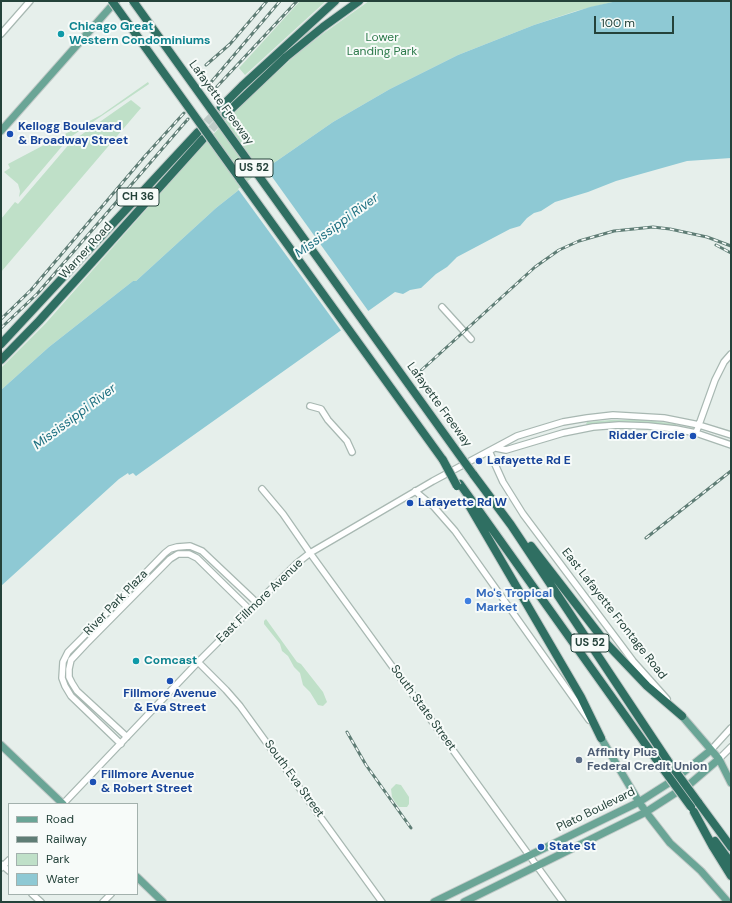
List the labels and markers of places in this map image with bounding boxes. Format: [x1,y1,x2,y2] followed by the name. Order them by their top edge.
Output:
[69,20,210,48] place label: Chicago Great Western Condominiums
[56,29,66,39] marker: Chicago Great Western Condominiums
[18,120,128,148] place label: Kellogg Boulevard & Broadway Street
[5,129,15,139] marker: Kellogg Boulevard & Broadway Street
[609,429,685,443] place label: Ridder Circle
[688,431,698,441] marker: Ridder Circle
[487,454,571,468] place label: Lafayette Rd E
[474,456,484,466] marker: Lafayette Rd E
[418,496,507,510] place label: Lafayette Rd W
[405,498,415,508] marker: Lafayette Rd W
[476,587,552,615] place label: Mo's Tropical Market
[463,596,473,606] marker: Mo's Tropical Market
[144,654,197,668] place label: Comcast
[131,656,141,666] marker: Comcast
[165,676,175,686] marker: Fillmore Avenue & Eva Street
[123,687,217,715] place label: Fillmore Avenue & Eva Street
[587,746,707,774] place label: Affinity Plus Federal Credit Union
[574,755,584,765] marker: Affinity Plus Federal Credit Union
[101,768,194,796] place label: Fillmore Avenue & Robert Street
[88,777,98,787] marker: Fillmore Avenue & Robert Street
[549,840,596,854] place label: State St
[536,842,546,852] marker: State St

